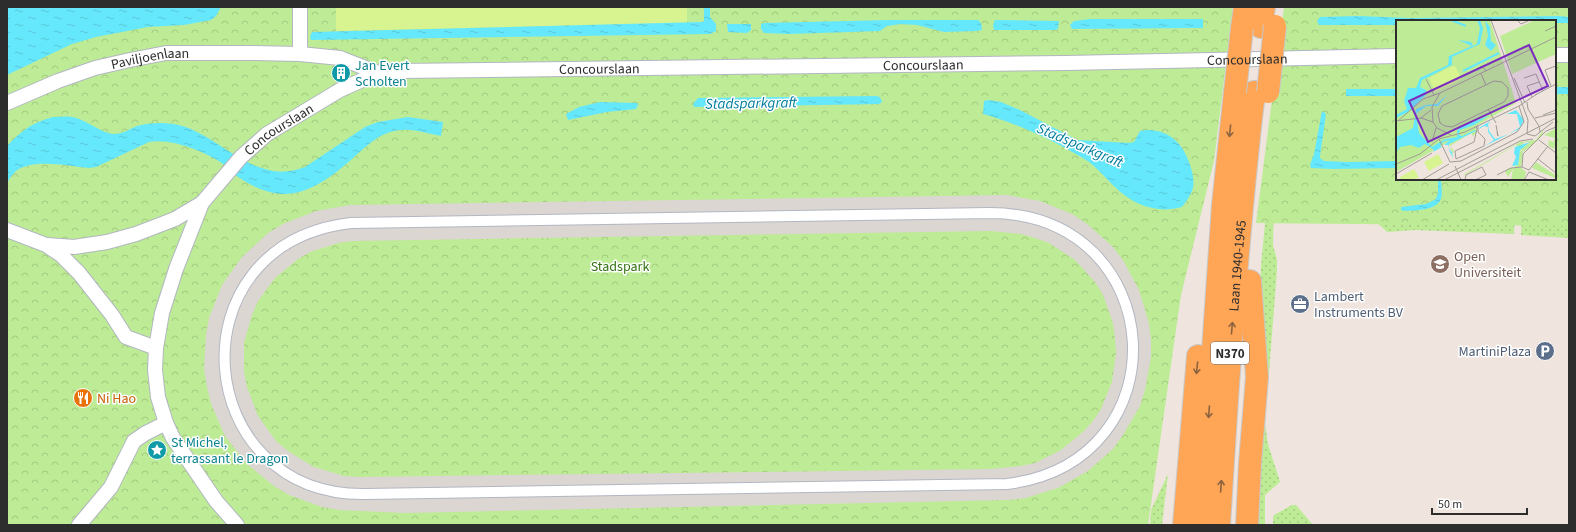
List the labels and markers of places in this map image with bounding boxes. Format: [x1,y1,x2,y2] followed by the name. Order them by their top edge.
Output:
[355,56,410,92] place label: Jan Evert Scholten
[330,62,352,84] building icon: Jan Evert Scholten
[1454,247,1522,283] place label: Open Universiteit
[1429,253,1451,275] school or university icon: Open Universiteit
[1314,287,1404,323] place label: Lambert Instruments BV
[1289,293,1311,315] office icon: Lambert Instruments BV
[1534,340,1556,362] parking icon: MartiniPlaza
[1458,342,1531,362] place label: MartiniPlaza
[72,387,94,409] restaurant icon: Ni Hao
[97,389,136,409] place label: Ni Hao
[171,433,289,469] place label: St Michel, terrassant le Dragon
[146,439,168,461] place icon: St Michel, terrassant le Dragon

